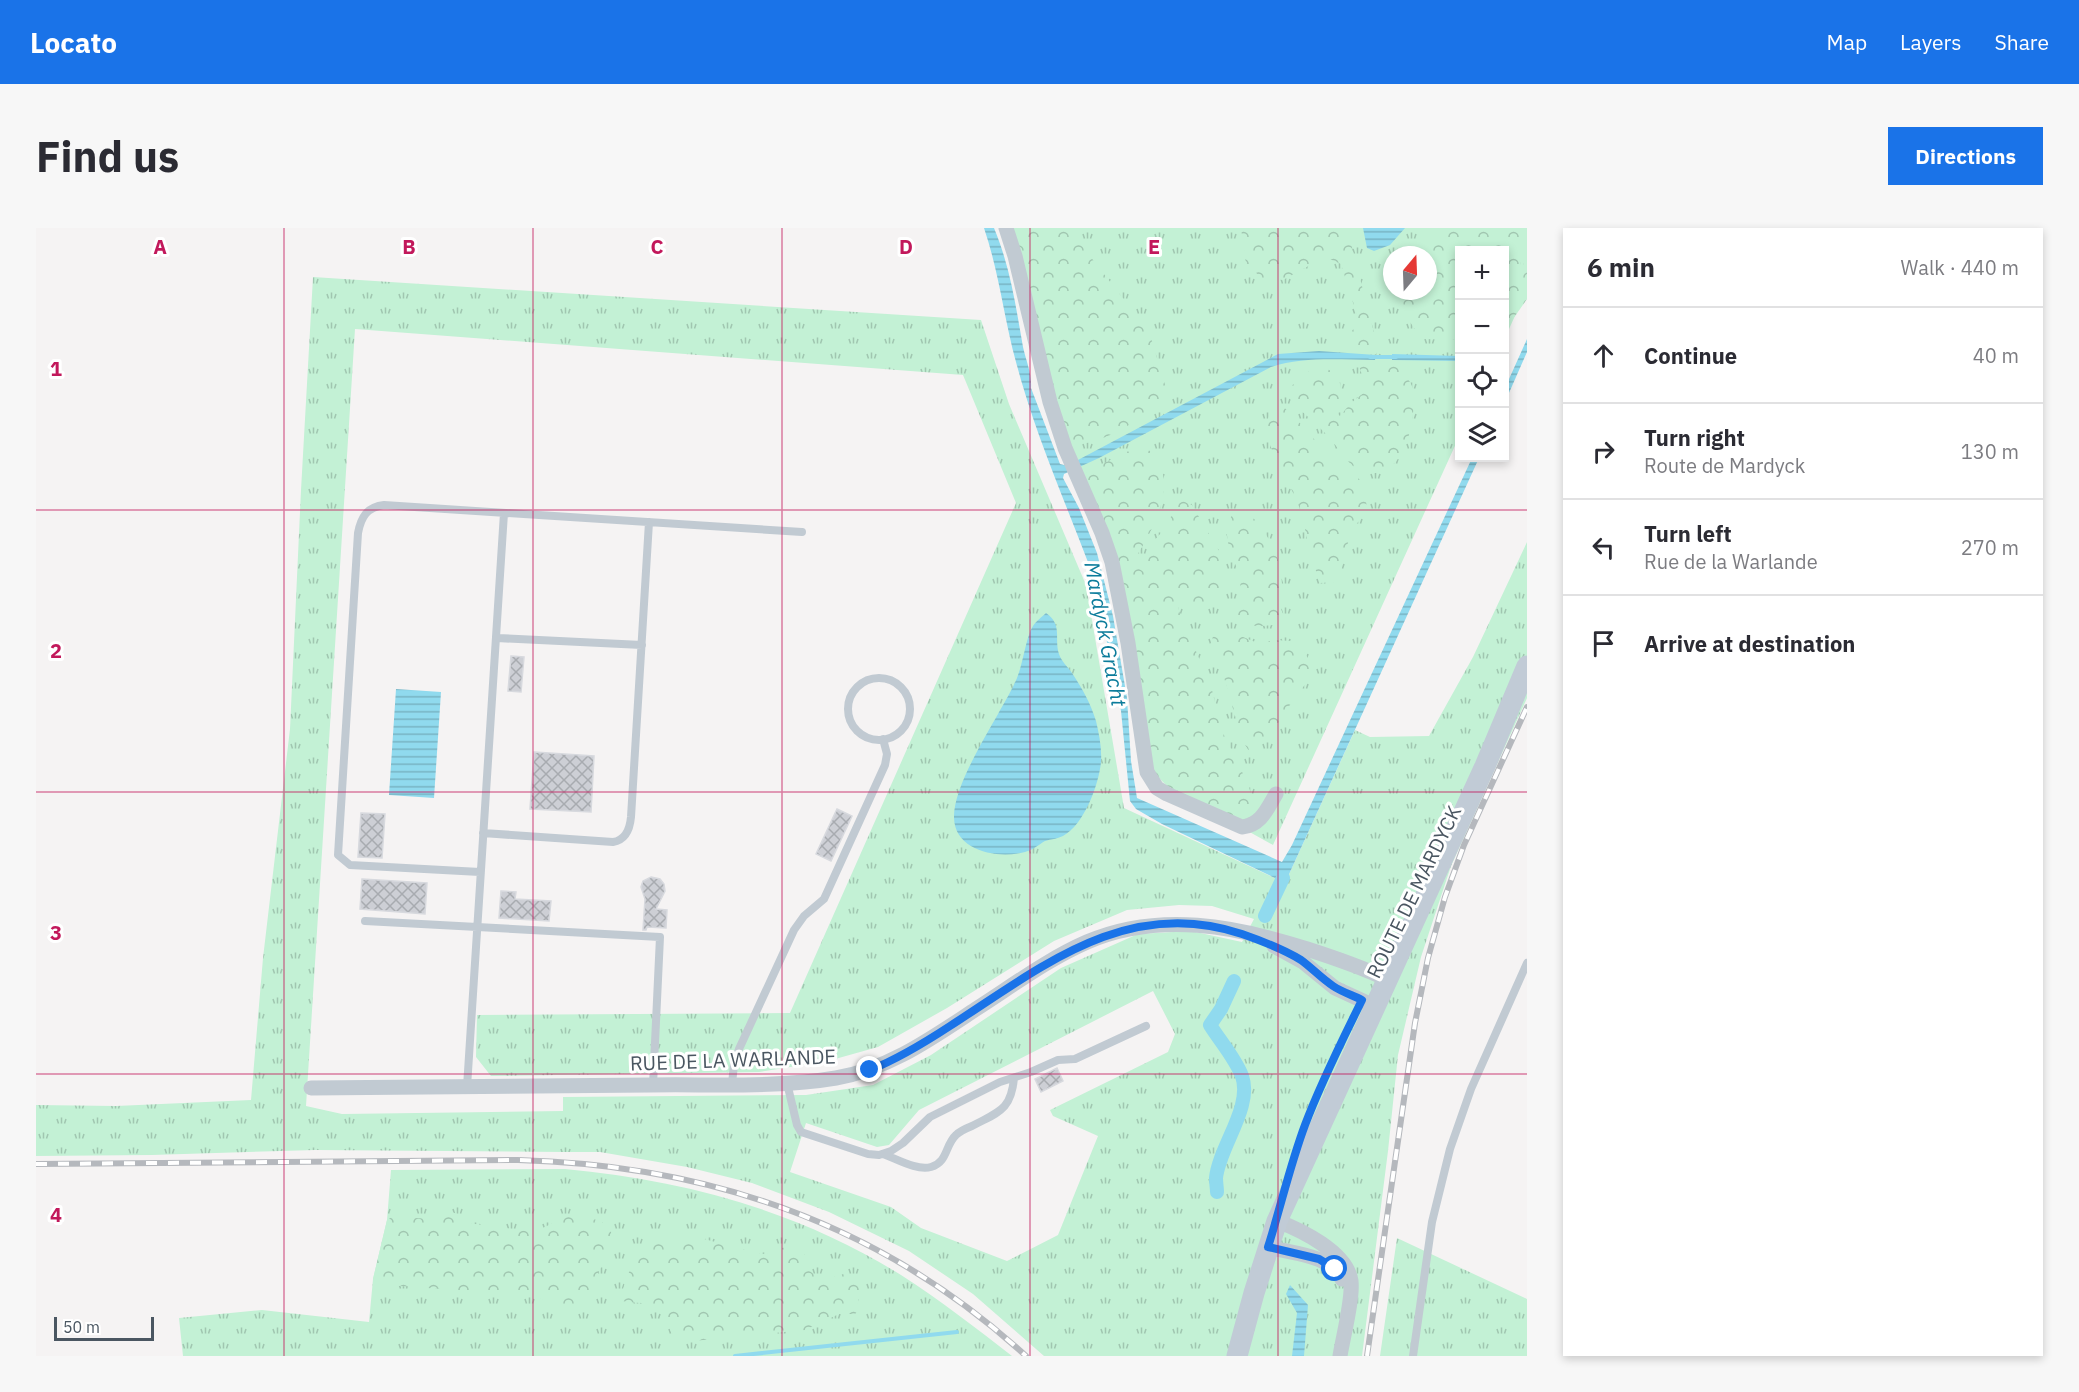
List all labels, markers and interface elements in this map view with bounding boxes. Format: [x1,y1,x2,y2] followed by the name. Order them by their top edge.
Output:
[30,24,117,61] text: Locato
[1827,28,1867,56] text: Map
[1900,28,1962,56] text: Layers
[1995,28,2049,56] text: Share
[1888,127,2043,185] button: Directions
[36,129,179,184] text: Find us
[153,233,167,260] text: A
[402,233,416,260] text: B
[650,233,664,260] text: C
[899,233,913,260] text: D
[1148,233,1160,260] text: E
[1383,246,1437,300] north arrow
[1455,246,1509,462] map controls
[1455,246,1509,300] button: +
[1587,250,1655,284] text: 6 min
[1901,254,2019,281] text: Walk · 440 m
[1455,300,1509,354] button: −
[1587,339,1620,372] icon: ahead
[1644,341,1737,370] text: Continue
[1973,342,2019,369] text: 40 m
[1455,354,1509,408] button: locate
[50,355,62,382] text: 1
[1455,408,1509,462] button: layers
[1644,423,1745,452] text: Turn right
[1587,435,1620,468] icon: right
[1961,438,2019,465] text: 130 m
[1644,452,1805,479] text: Route de Mardyck
[1644,519,1732,548] text: Turn left
[1587,531,1620,564] icon: left
[1961,534,2019,561] text: 270 m
[1644,548,1818,575] text: Rue de la Warlande
[1078,559,1134,710] water label: Mardyck Gracht
[1587,627,1620,660] icon: arrive
[1644,629,1855,658] text: Arrive at destination
[50,637,62,664] text: 2
[1360,801,1467,983] street label: ROUTE DE MARDYCK
[50,919,62,946] text: 3
[630,1042,836,1077] street label: RUE DE LA WARLANDE
[856,1056,882,1082] route end
[50,1201,62,1228] text: 4
[1321,1255,1347,1281] route start
[54,1314,154,1342] scale bar
[63,1317,100,1337] text: 50 m

